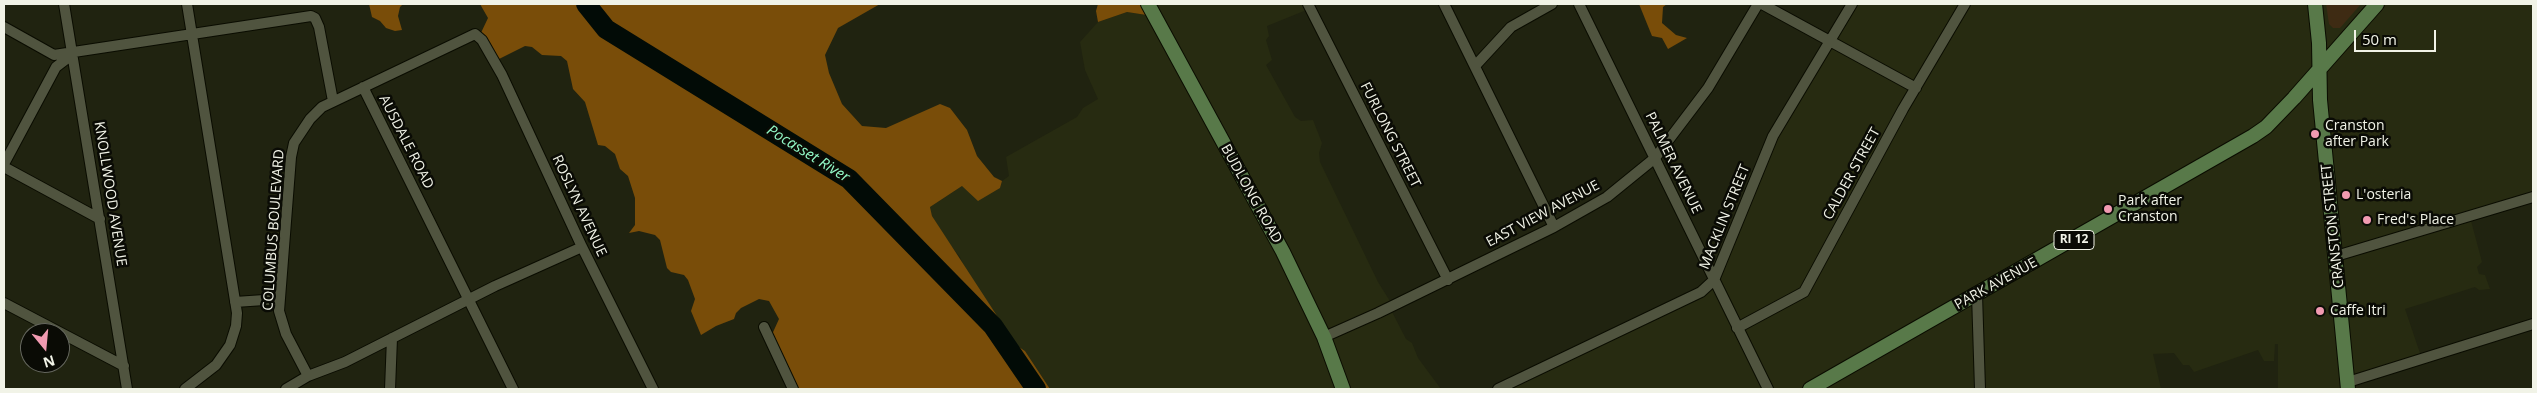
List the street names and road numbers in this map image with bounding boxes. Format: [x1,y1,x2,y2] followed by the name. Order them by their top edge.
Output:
[1356,80,1424,190] street label: FURLONG STREET
[375,92,437,192] street label: AUSDALE ROAD
[1641,110,1705,216] street label: PALMER AVENUE
[90,120,130,268] street label: KNOLLWOOD AVENUE
[1820,125,1884,223] street label: CALDER STREET
[1217,142,1285,246] street label: BUDLONG ROAD
[260,149,288,311] street label: COLUMBUS BOULEVARD
[548,153,610,259] street label: ROSLYN AVENUE
[1696,162,1754,272] street label: MACKLIN STREET
[2318,163,2348,289] street label: CRANSTON STREET
[1484,177,1602,251] street label: EAST VIEW AVENUE
[2054,230,2094,250] road number: RI 12
[1952,254,2040,314] street label: PARK AVENUE

